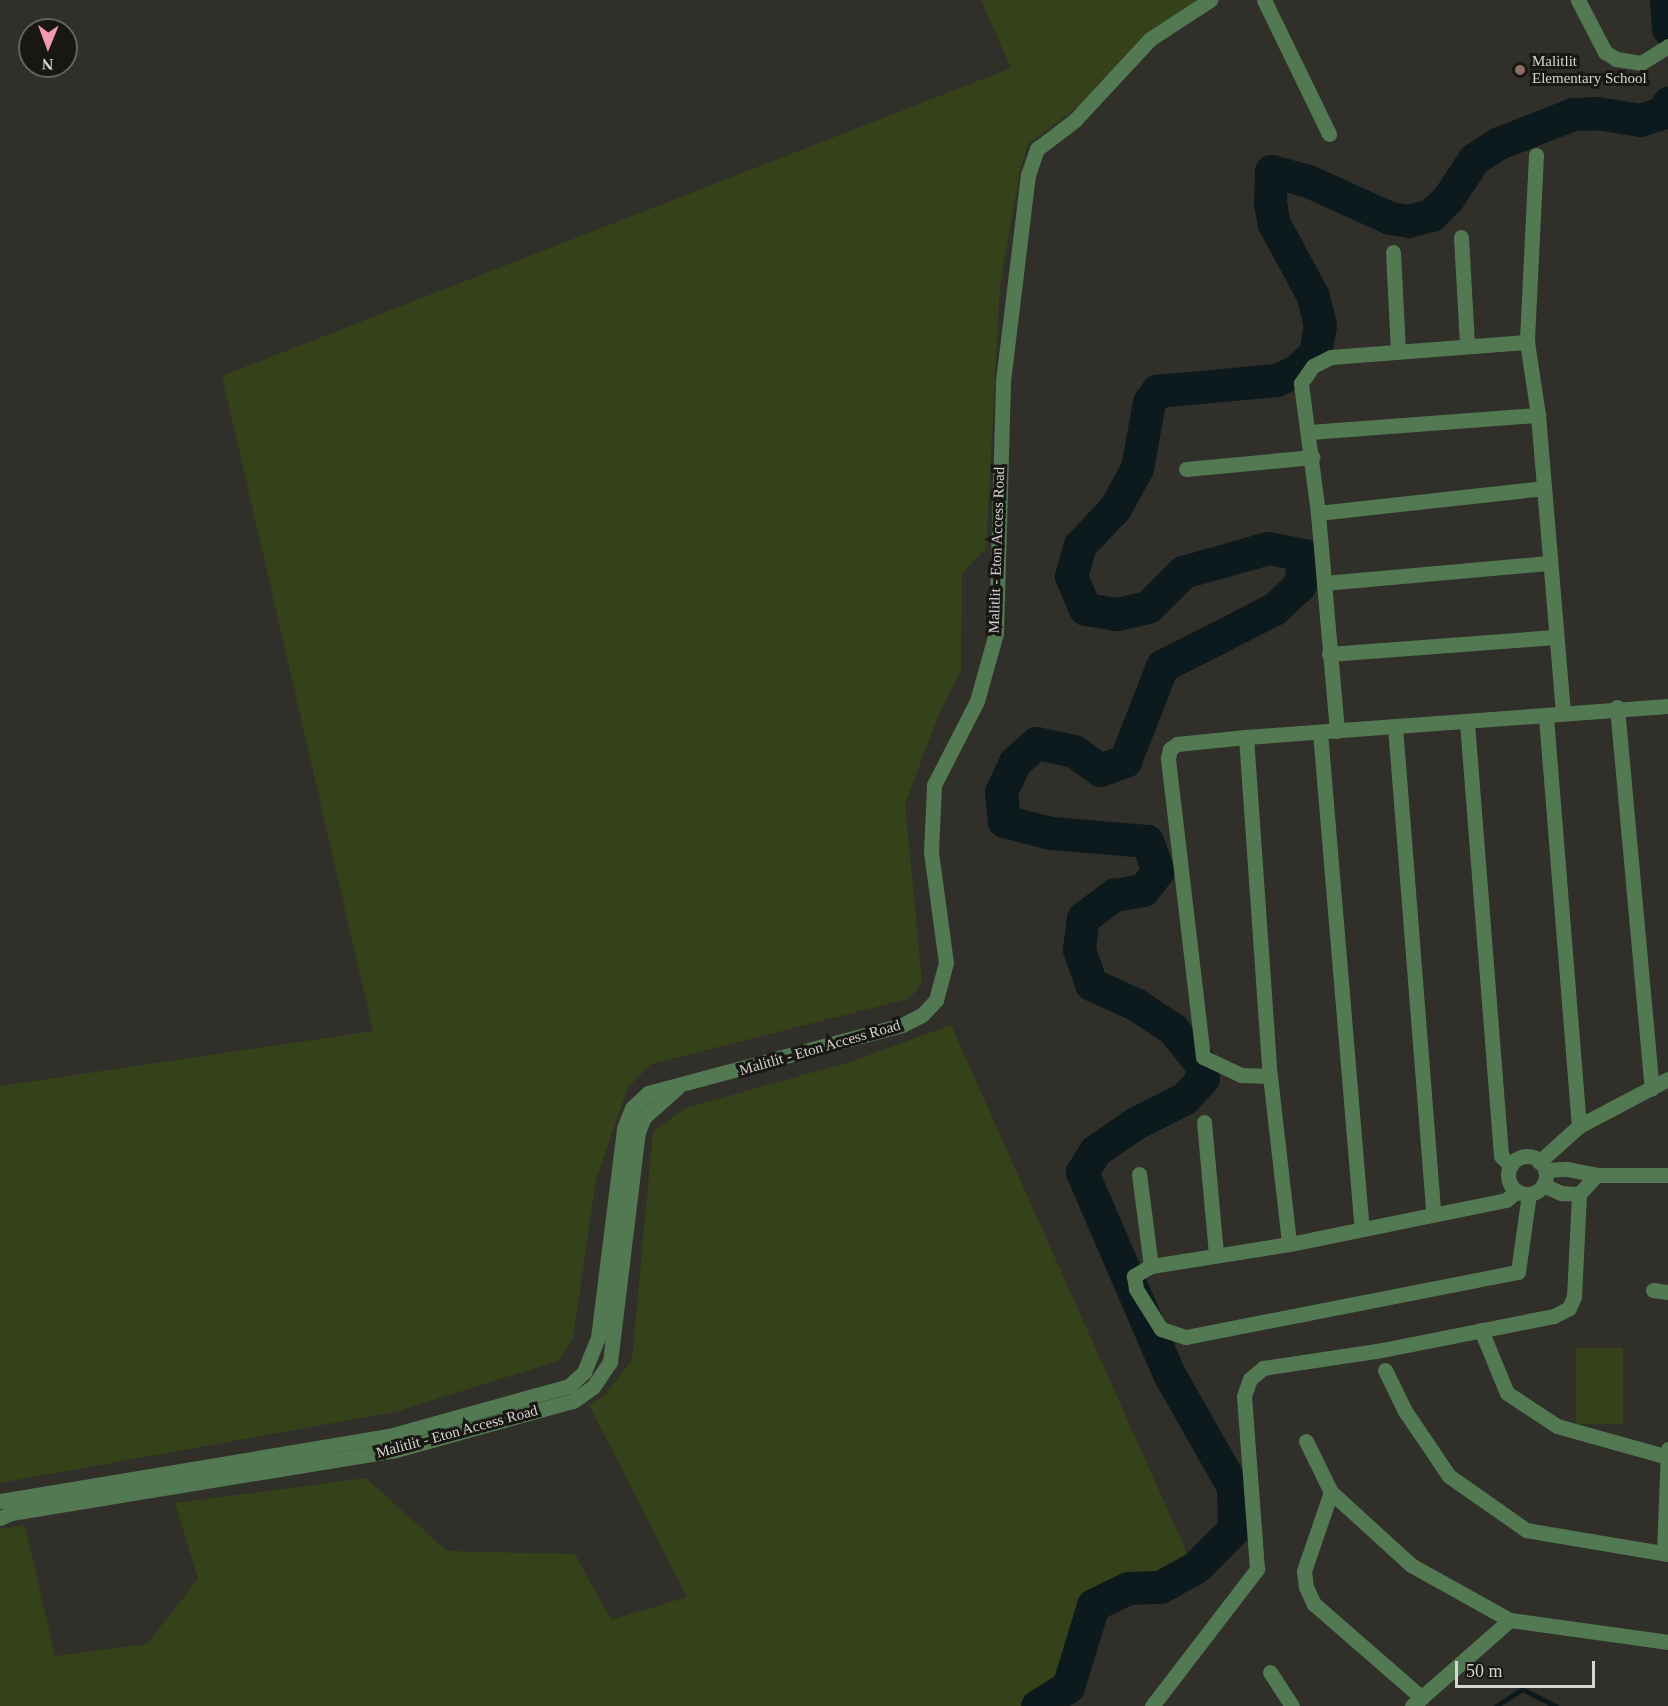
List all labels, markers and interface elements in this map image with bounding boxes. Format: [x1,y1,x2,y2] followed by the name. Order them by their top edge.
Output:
[18,18,78,78] north arrow
[1532,52,1647,87] place label: Malitlit Elementary School
[42,56,54,73] text: N
[1513,63,1527,77] marker: Malitlit Elementary School
[985,466,1009,634] street label: Malitlit - Eton Access Road
[737,1016,903,1080] street label: Malitlit - Eton Access Road
[374,1402,540,1462] street label: Malitlit - Eton Access Road
[1458,1649,1598,1687] scale bar
[1466,1661,1503,1681] text: 50 m

